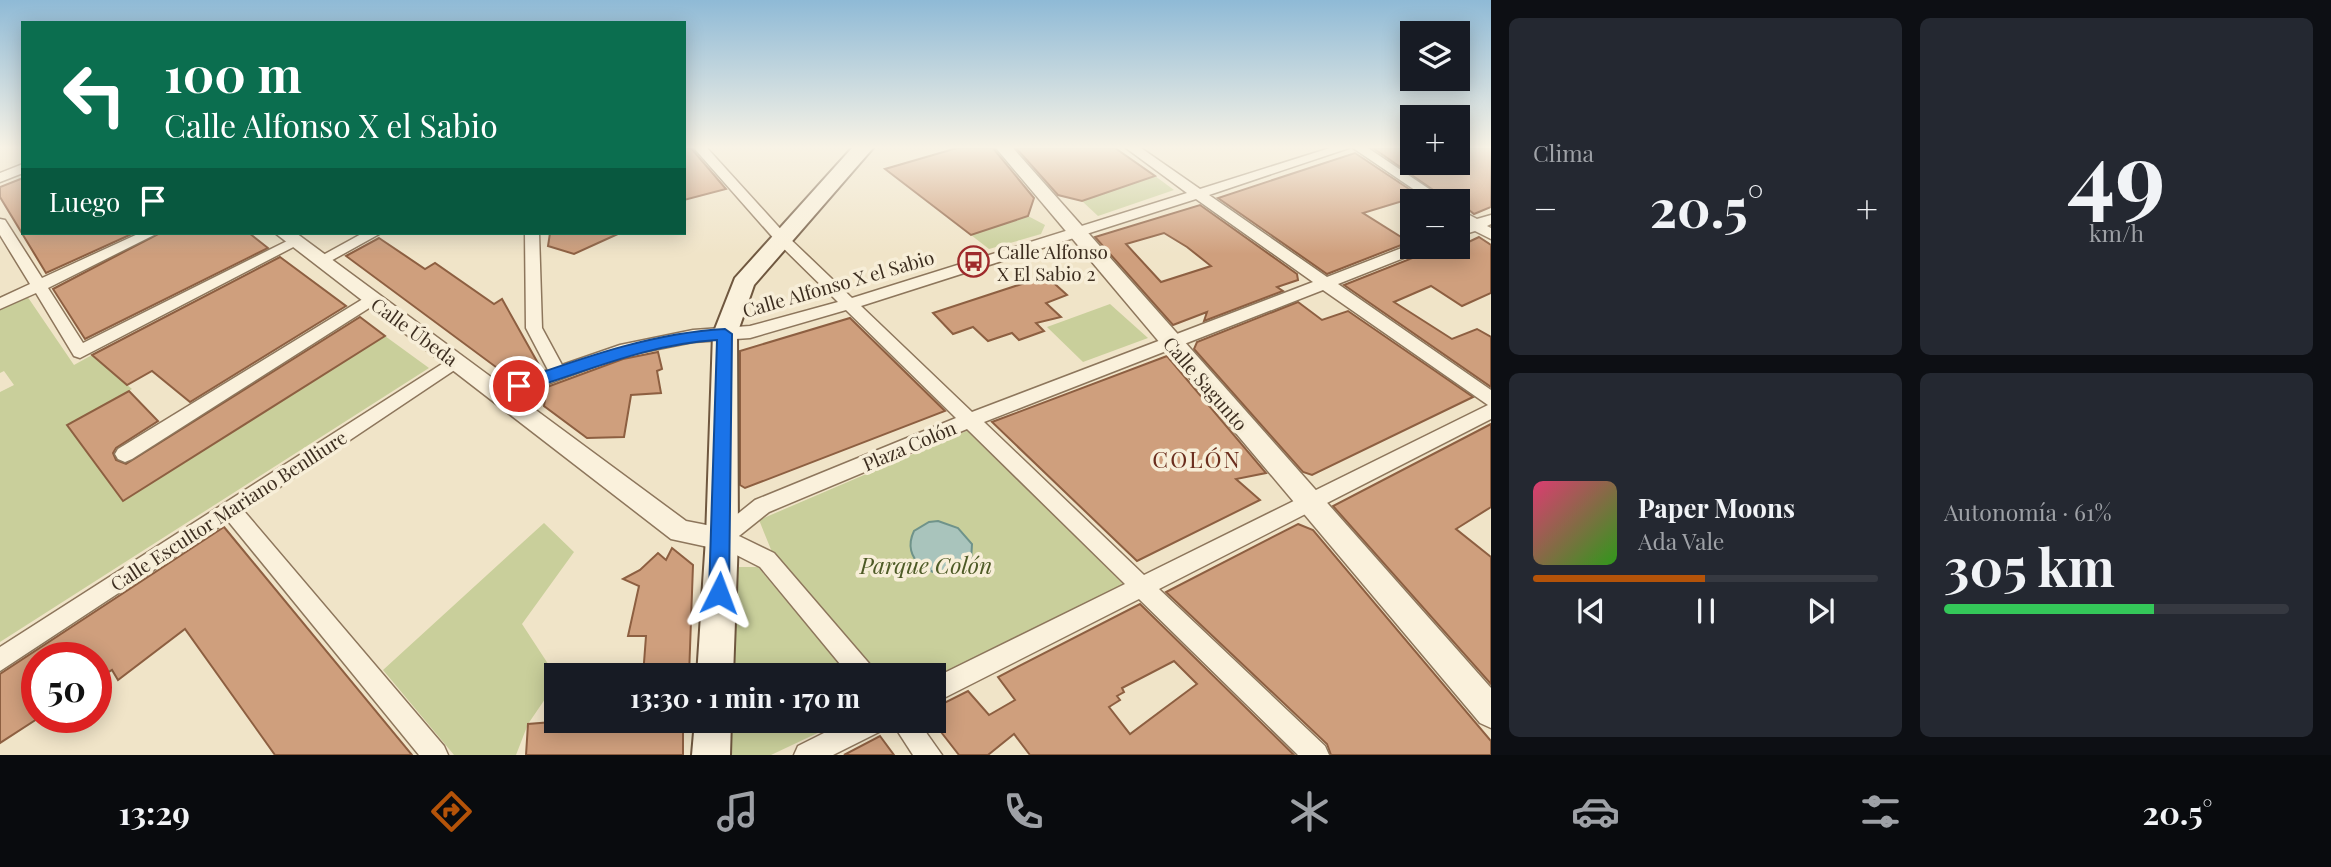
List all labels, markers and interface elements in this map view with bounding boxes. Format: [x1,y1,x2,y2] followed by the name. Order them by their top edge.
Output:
[1400,21,1470,259] map controls
[1400,21,1470,91] button: layers
[164,40,302,105] text: 100 m
[49,49,140,140] icon: left
[164,103,498,146] text: Calle Alfonso X el Sabio
[1400,105,1470,175] button: +
[2067,111,2166,232] text: 49
[1533,137,1594,168] text: Clima
[1650,172,1764,241] text: 20.5°
[134,182,172,220] icon: arrive
[1533,182,1558,233] text: −
[1856,182,1878,233] text: +
[49,184,120,219] text: Luego
[1400,189,1470,259] button: −
[2089,217,2144,248] text: km/h
[997,238,1108,286] place label: Calle Alfonso X El Sabio 2
[739,243,937,323] street label: Calle Alfonso X el Sabio
[957,245,991,279] bus stop icon: Calle Alfonso X El Sabio 2
[366,291,464,372] street label: Calle Úbeda
[1158,330,1254,436] street label: Calle Sagunto
[489,356,549,416] pin
[500,367,538,405] icon: arrive
[858,413,960,476] street label: Plaza Colón
[105,424,351,596] street label: Calle Escultor Mariano Benlliure
[1152,443,1242,474] district label: COLÓN
[1638,490,1795,525] text: Paper Moons
[1944,496,2112,527] text: Autonomía · 61%
[1638,525,1725,556] text: Ada Vale
[1944,531,2115,600] text: 305 km
[859,549,992,580] park label: Parque Colón
[682,556,756,630] position arrow
[1572,592,1610,630] icon: previous
[1687,592,1725,630] icon: pause
[1802,592,1840,630] icon: next
[21,642,112,733] speed limit sign: 50
[630,680,860,715] text: 13:30 · 1 min · 170 m
[427,787,476,836] icon: directions
[713,787,762,836] icon: music
[999,787,1048,836] icon: phone
[1285,787,1334,836] icon: climate
[1571,787,1620,836] icon: car
[1856,787,1905,836] icon: filters
[118,790,190,833] text: 13:29
[2142,790,2213,833] text: 20.5°

